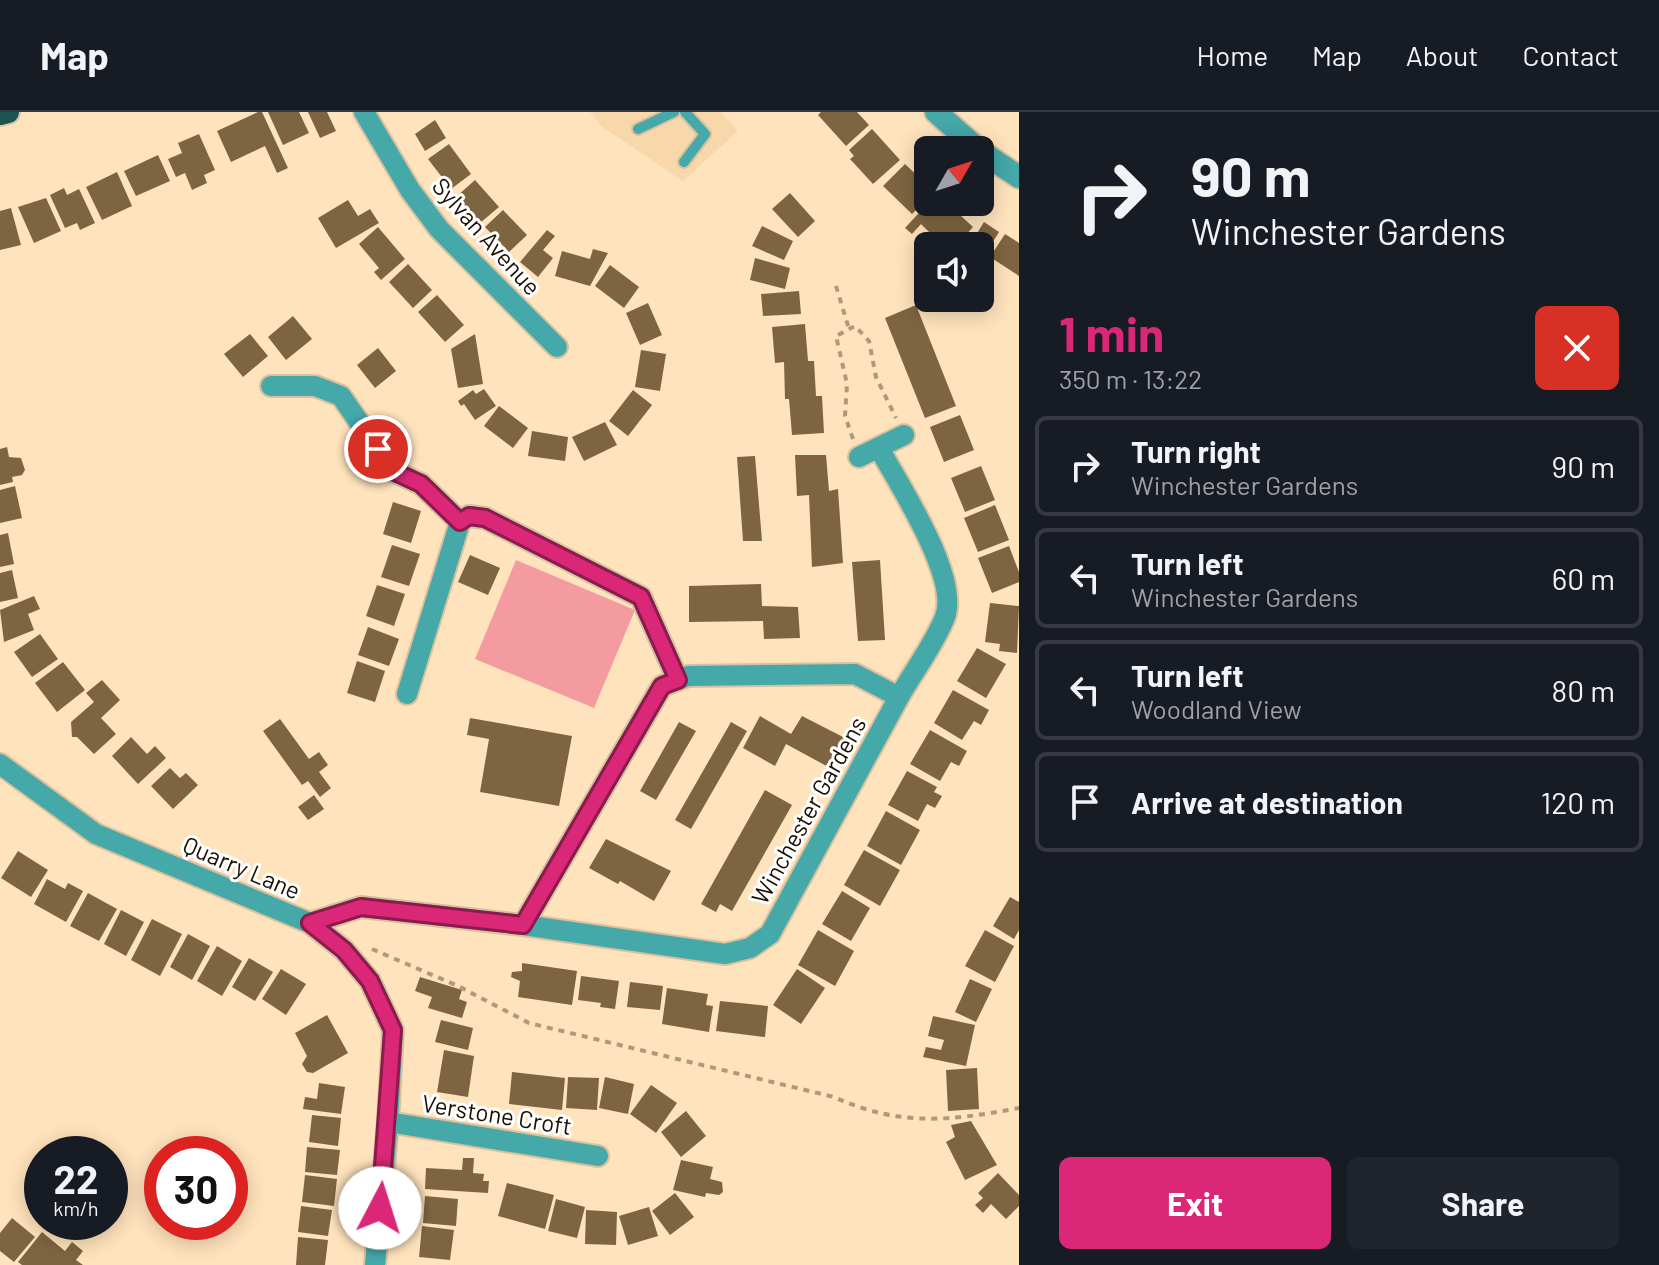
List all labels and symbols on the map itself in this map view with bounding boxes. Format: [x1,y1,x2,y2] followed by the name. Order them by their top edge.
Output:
[914,136,994,216] north arrow
[427,171,547,301] street label: Sylvan Avenue
[344,415,412,483] pin
[744,711,872,909] street label: Winchester Gardens
[179,829,305,905] street label: Quarry Lane
[420,1088,574,1140] street label: Verstone Croft
[144,1136,248,1240] speed limit sign: 30
[338,1166,422,1250] position arrow

